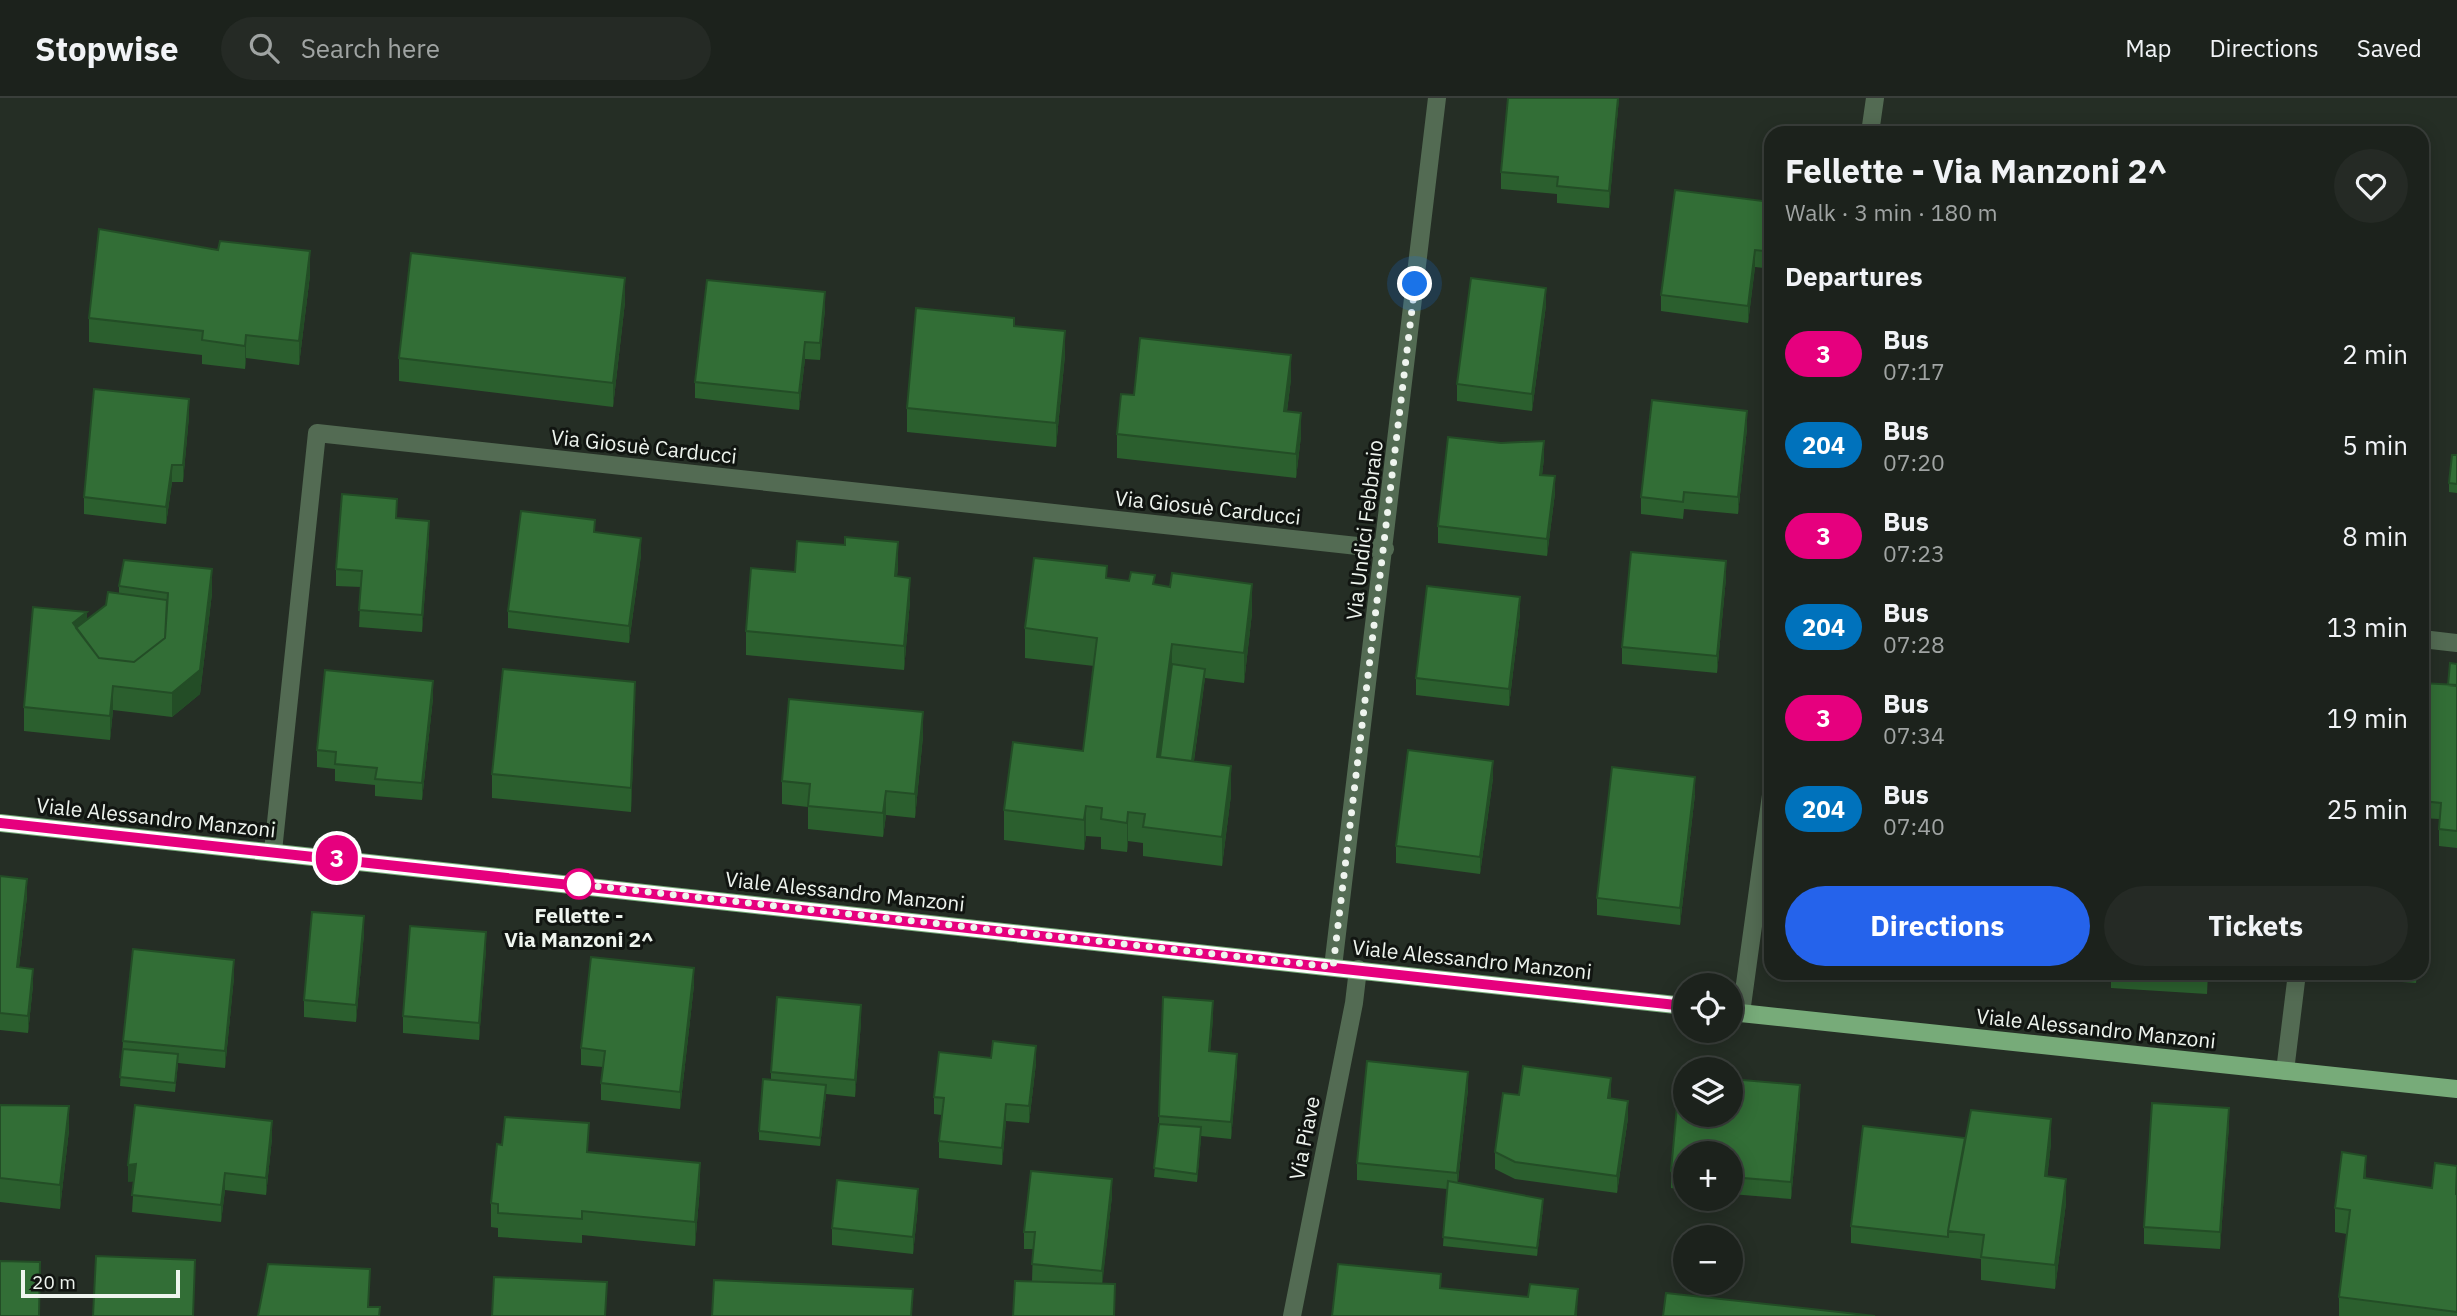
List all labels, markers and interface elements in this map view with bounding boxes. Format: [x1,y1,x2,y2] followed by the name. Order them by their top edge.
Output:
[221,17,711,80] search box
[35,27,179,70] text: Stopwise
[245,29,283,67] icon: search
[301,31,440,65] text: Search here
[2125,32,2171,64] text: Map
[2209,32,2319,64] text: Directions
[2357,32,2422,64] text: Saved
[1785,149,2167,192] text: Fellette - Via Manzoni 2^
[2334,149,2408,223] button: heart
[1785,197,1998,227] text: Walk · 3 min · 180 m
[1785,259,1923,293] text: Departures
[1397,266,1432,301] your location
[1883,322,1929,356] text: Bus
[2342,337,2408,371] text: 2 min
[1816,338,1831,370] text: 3
[1883,356,1945,386] text: 07:17
[1883,413,1929,447] text: Bus
[550,422,738,470] street label: Via Giosuè Carducci
[2342,428,2408,462] text: 5 min
[1802,429,1845,461] text: 204
[1339,438,1389,622] street label: Via Undici Febbraio
[1883,447,1945,477] text: 07:20
[1114,483,1302,531] street label: Via Giosuè Carducci
[1883,504,1929,538] text: Bus
[2342,519,2408,553] text: 8 min
[1816,520,1831,552] text: 3
[1883,538,1945,568] text: 07:23
[1883,595,1929,629] text: Bus
[2327,610,2408,644] text: 13 min
[1802,611,1845,643] text: 204
[1883,629,1945,659] text: 07:28
[1883,686,1929,720] text: Bus
[2327,701,2408,735] text: 19 min
[1816,702,1831,734] text: 3
[1883,720,1945,750] text: 07:34
[1883,777,1929,811] text: Bus
[35,790,277,844] street label: Viale Alessandro Manzoni
[2327,792,2408,826] text: 25 min
[1802,793,1845,825] text: 204
[1883,811,1945,841] text: 07:40
[314,835,360,881] line badge: 3
[330,842,344,874] text: 3
[724,864,966,918] street label: Viale Alessandro Manzoni
[564,869,594,899] marker: Fellette - Via Manzoni 2^
[1785,886,2090,966] button: Directions
[2104,886,2408,966] button: Tickets
[504,901,654,953] place label: Fellette - Via Manzoni 2^
[1351,932,1593,986] street label: Viale Alessandro Manzoni
[1673,973,1743,1295] map controls
[1673,973,1743,1043] button: locate
[1975,1001,2217,1055] street label: Viale Alessandro Manzoni
[1673,1057,1743,1127] button: layers
[1282,1094,1326,1182] street label: Via Piave
[1673,1141,1743,1211] button: +
[1673,1225,1743,1295] button: −
[21,1267,180,1299] scale bar
[32,1270,76,1294] text: 20 m

